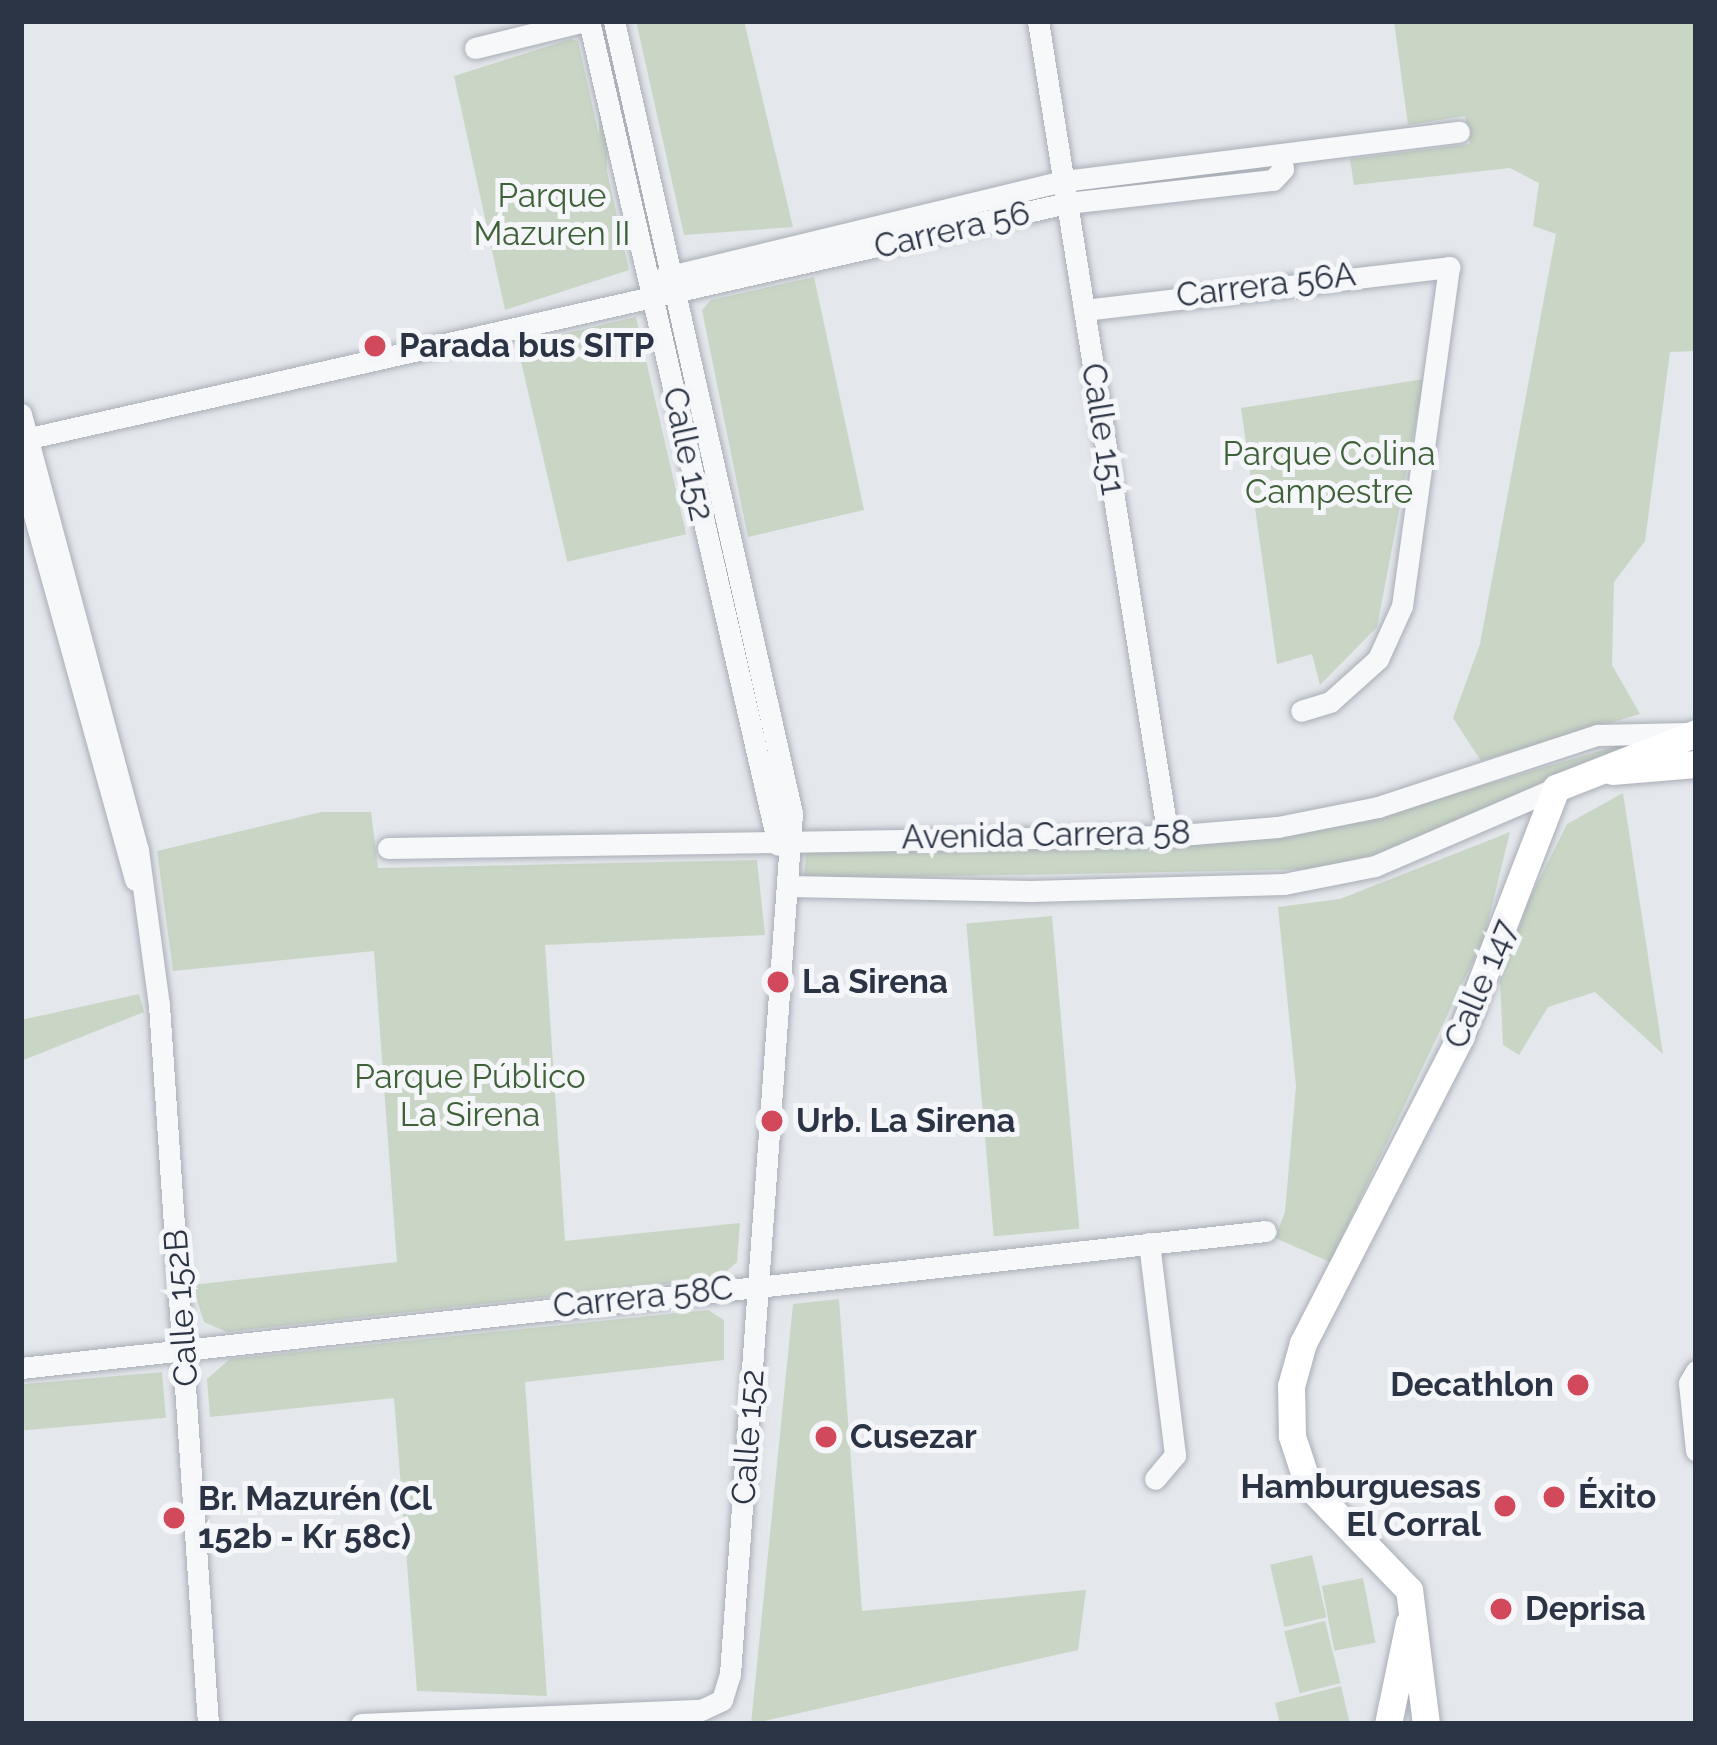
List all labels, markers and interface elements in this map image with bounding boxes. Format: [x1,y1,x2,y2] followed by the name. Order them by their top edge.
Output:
[473,176,631,254] park label: Parque Mazuren II
[870,193,1034,267] street label: Carrera 56
[1174,254,1358,316] street label: Carrera 56A
[399,326,654,366] place label: Parada bus SITP
[362,333,388,359] marker: Parada bus SITP
[1073,360,1133,498] street label: Calle 151
[655,384,721,524] street label: Calle 152
[1223,434,1435,512] park label: Parque Colina Campestre
[901,813,1191,857] street label: Avenida Carrera 58
[1436,914,1526,1054] street label: Calle 147
[802,962,948,1002] place label: La Sirena
[765,969,791,995] marker: La Sirena
[354,1057,586,1135] park label: Parque Público La Sirena
[796,1101,1015,1141] place label: Urb. La Sirena
[759,1108,785,1134] marker: Urb. La Sirena
[156,1228,206,1388] street label: Calle 152B
[551,1268,735,1326] street label: Carrera 58C
[1390,1365,1554,1405] place label: Decathlon
[724,1368,772,1506] street label: Calle 152
[1565,1372,1591,1398] marker: Decathlon
[850,1417,977,1457] place label: Cusezar
[813,1424,839,1450] marker: Cusezar
[1240,1467,1481,1545] place label: Hamburguesas El Corral
[1578,1477,1656,1517] place label: Éxito
[198,1479,432,1557] place label: Br. Mazurén (Cl 152b - Kr 58c)
[1541,1484,1567,1510] marker: Éxito
[1492,1493,1518,1519] marker: Hamburguesas El Corral
[161,1505,187,1531] marker: Br. Mazurén (Cl 152b - Kr 58c)
[1525,1589,1646,1629] place label: Deprisa
[1488,1596,1514,1622] marker: Deprisa

